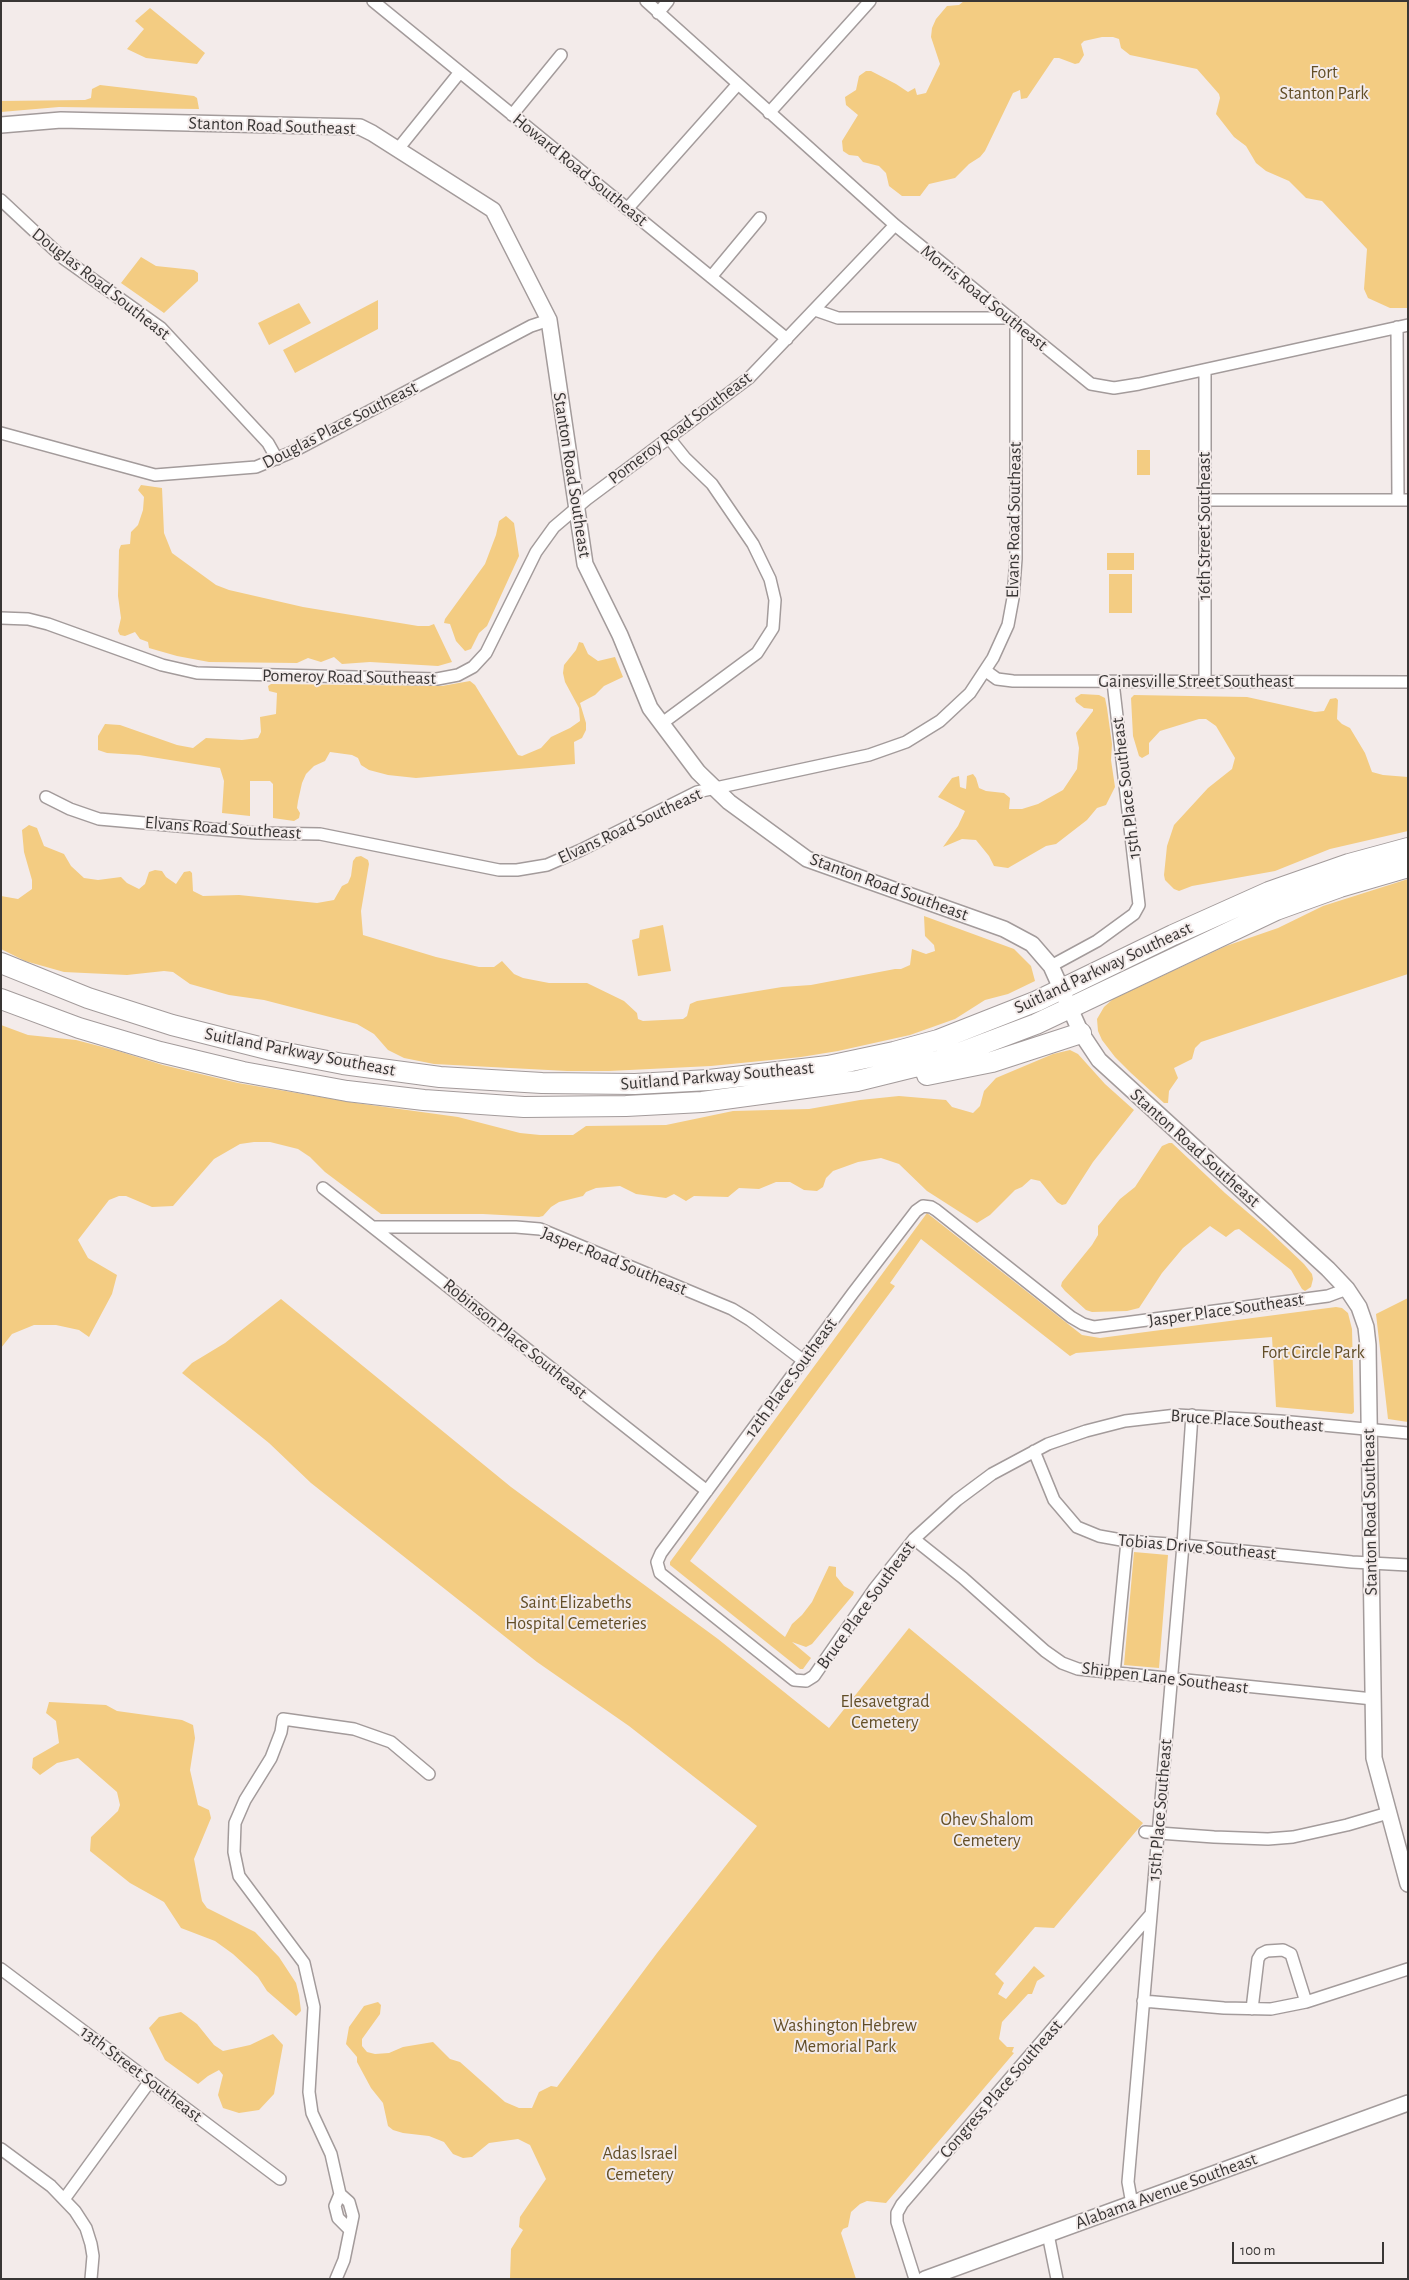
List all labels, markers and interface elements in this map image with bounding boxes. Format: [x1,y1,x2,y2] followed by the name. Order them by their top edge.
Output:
[1279,62,1369,104] park label: Fort Stanton Park
[508,109,652,231] street label: Howard Road Southeast
[188,112,356,140] street label: Stanton Road Southeast
[27,223,175,345] street label: Douglas Road Southeast
[916,240,1052,356] street label: Morris Road Southeast
[604,367,756,489] street label: Pomeroy Road Southeast
[259,376,421,474] street label: Douglas Place Southeast
[548,391,596,559] street label: Stanton Road Southeast
[1002,442,1026,598] street label: Elvans Road Southeast
[1194,452,1216,600] street label: 16th Street Southeast
[262,665,436,689] street label: Pomeroy Road Southeast
[1098,671,1294,693] street label: Gainesville Street Southeast
[1107,716,1145,860] street label: 15th Place Southeast
[555,783,705,869] street label: Elvans Road Southeast
[144,812,302,844] street label: Elvans Road Southeast
[807,848,971,926] street label: Stanton Road Southeast
[1011,917,1195,1019] street label: Suitland Parkway Southeast
[203,1023,397,1081] street label: Suitland Parkway Southeast
[619,1057,815,1095] street label: Suitland Parkway Southeast
[1126,1084,1264,1212] street label: Stanton Road Southeast
[538,1222,690,1300] street label: Jasper Road Southeast
[439,1274,591,1404] street label: Robinson Place Southeast
[1147,1288,1305,1332] street label: Jasper Place Southeast
[740,1314,842,1442] street label: 12th Place Southeast
[1261,1342,1365,1364] park label: Fort Circle Park
[1170,1405,1324,1437] street label: Bruce Place Southeast
[1358,1428,1382,1596] street label: Stanton Road Southeast
[1117,1529,1277,1565] street label: Tobias Drive Southeast
[812,1537,920,1673] street label: Bruce Place Southeast
[505,1592,647,1635] park label: Saint Elizabeths Hospital Cemeteries
[1081,1657,1249,1699] street label: Shippen Lane Southeast
[840,1691,930,1734] park label: Elesavetgrad Cemetery
[1143,1738,1177,1882] street label: 15th Place Southeast
[940,1809,1034,1852] park label: Ohev Shalom Cemetery
[773,2015,917,2058] park label: Washington Hebrew Memorial Park
[935,2015,1067,2163] street label: Congress Place Southeast
[76,2021,206,2127] street label: 13th Street Southeast
[602,2143,678,2186] park label: Adas Israel Cemetery
[1072,2148,1260,2234] street label: Alabama Avenue Southeast
[1234,2232,1386,2264] scale bar
[1240,2243,1275,2258] text: 100 m

